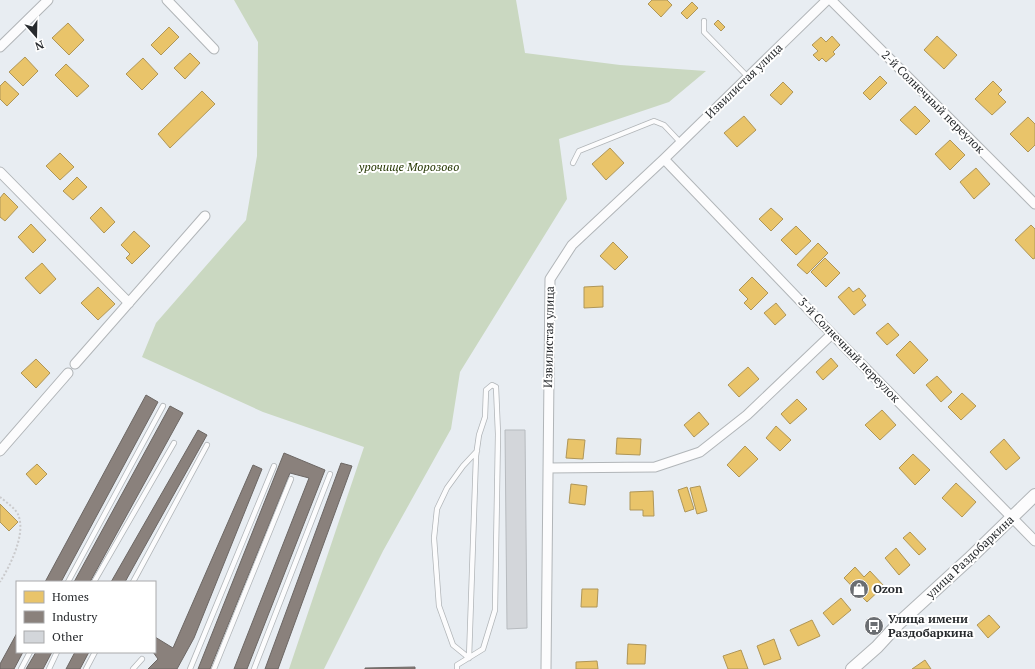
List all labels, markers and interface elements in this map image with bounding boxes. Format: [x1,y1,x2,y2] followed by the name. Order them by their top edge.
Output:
[16,16,56,56] north arrow
[32,37,46,54] text: N
[702,40,785,121] street label: Извилистая улица
[879,47,988,157] street label: 2-й Солнечный переулок
[358,159,459,174] park label: урочище Морозово
[540,286,557,388] street label: Извилистая улица
[795,294,904,406] street label: 3-й Солнечный переулок
[922,512,1017,602] street label: улица Раздобаркина
[848,578,870,600] shop icon: Ozon
[16,581,156,653] legend
[873,581,903,596] place label: Ozon
[52,589,89,604] text: Homes
[52,609,98,624] text: Industry
[888,611,974,640] place label: Улица имени Раздобаркина
[863,615,885,637] bus stop icon: Улица имени Раздобаркина
[52,629,83,644] text: Other

